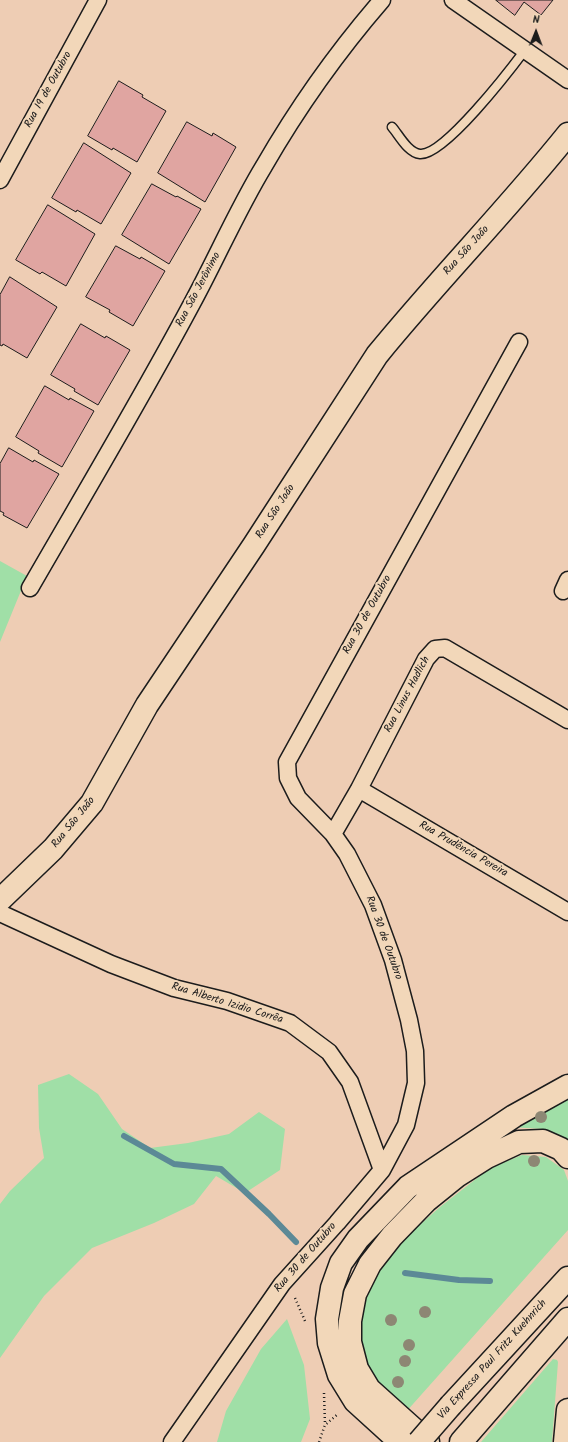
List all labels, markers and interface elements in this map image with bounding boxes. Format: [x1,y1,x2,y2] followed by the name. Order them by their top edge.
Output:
[533,11,540,29] text: N
[516,12,556,52] north arrow
[23,49,75,131] street label: Rua 19 de Outubro
[441,224,493,278] street label: Rua São João
[174,250,224,330] street label: Rua São Jerônimo
[254,482,298,542] street label: Rua São João
[341,573,395,657] street label: Rua 30 de Outubro
[382,655,434,735] street label: Rua Linus Hadlich
[49,795,99,851] street label: Rua São João
[416,819,510,881] street label: Rua Prudência Pereira
[362,894,404,982] street label: Rua 30 de Outubro
[170,981,284,1027] street label: Rua Alberto Izidio Corrêa
[272,1220,340,1296] street label: Rua 30 de Outubro
[436,1297,550,1423] street label: Via Expressa Paul Fritz Kuehnrich

